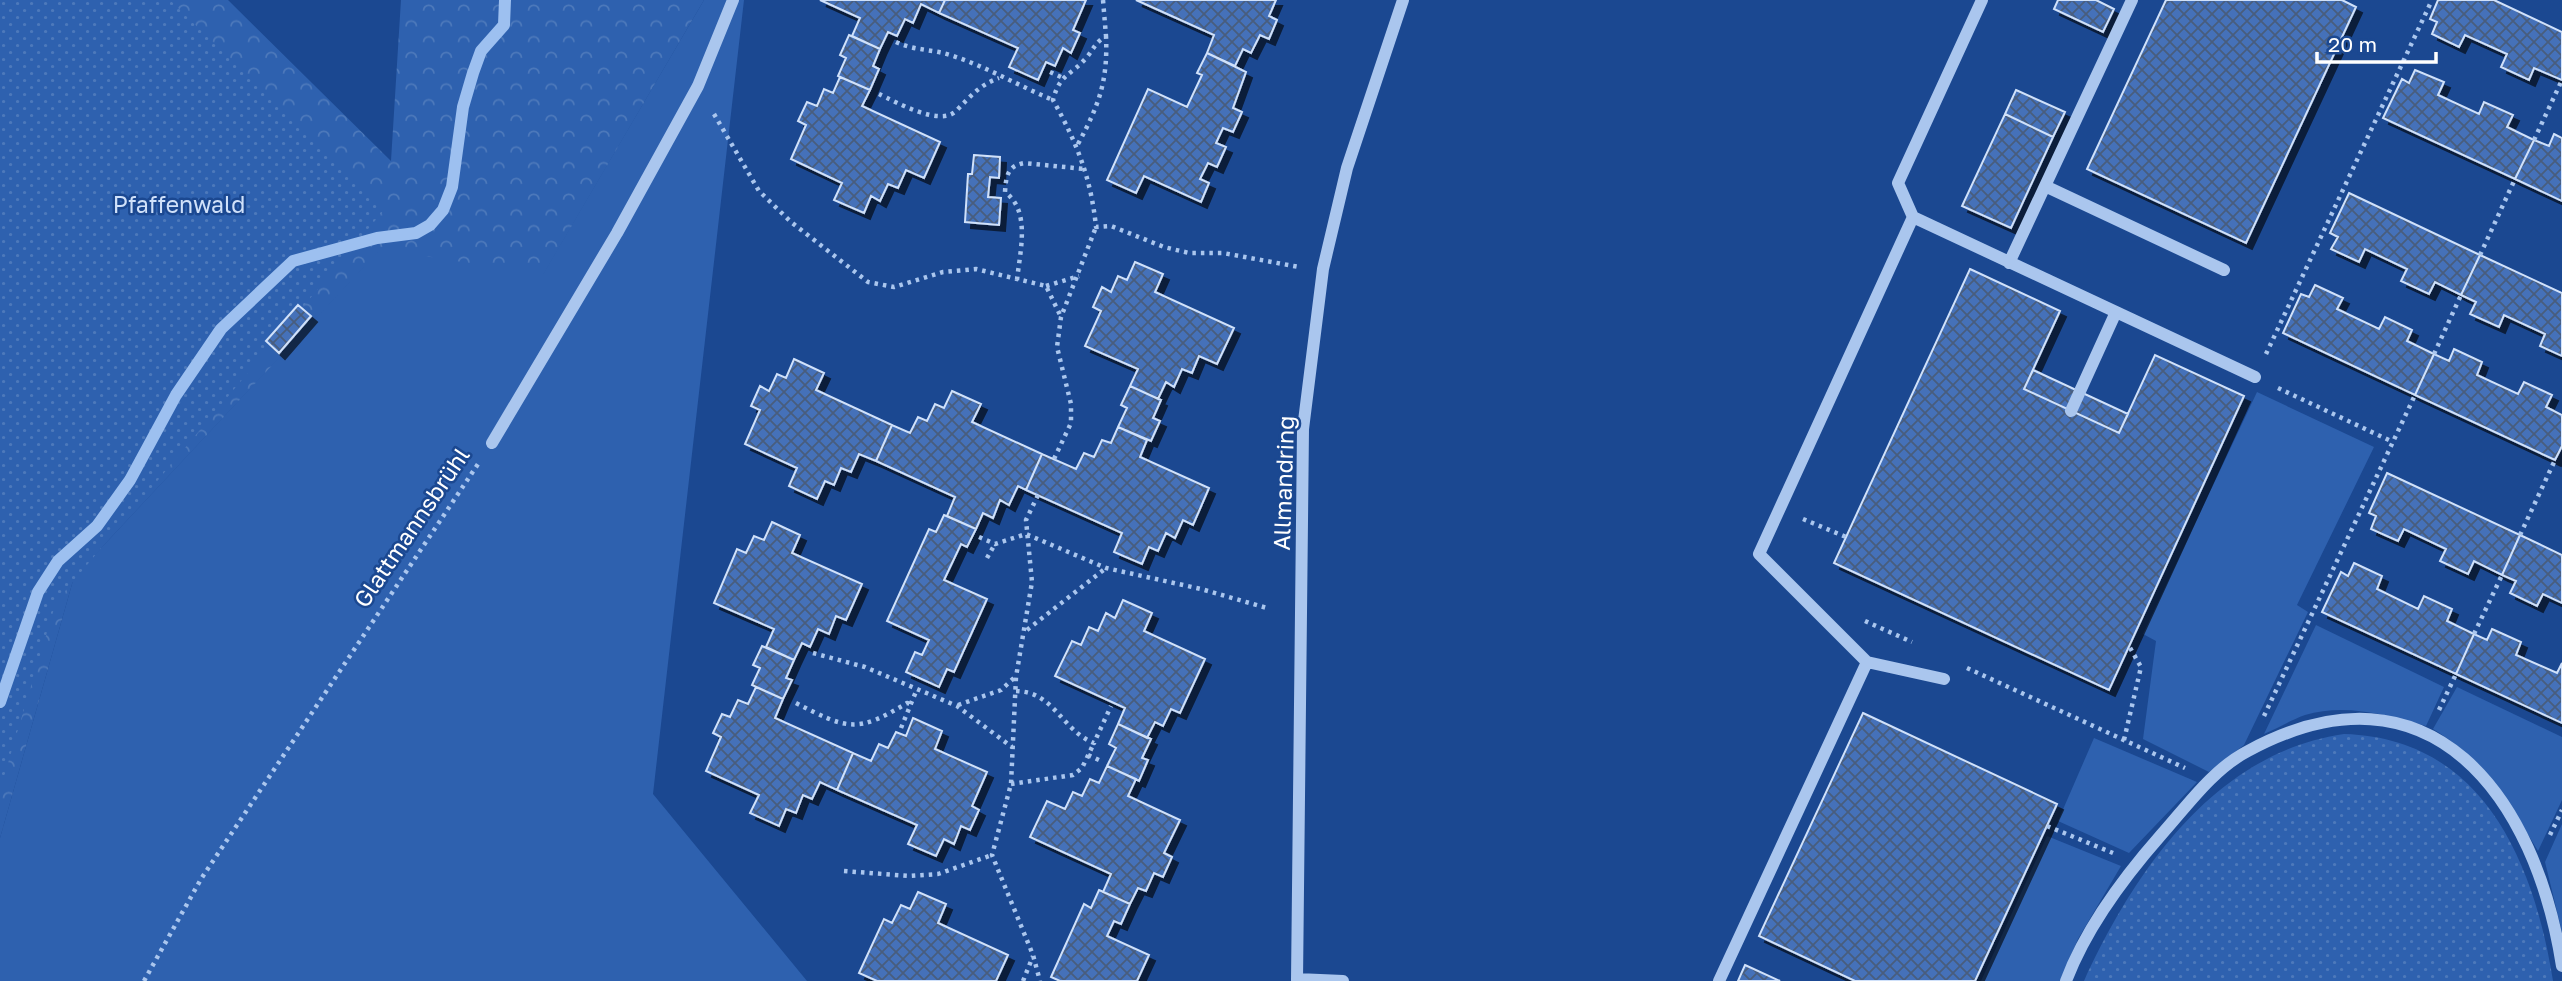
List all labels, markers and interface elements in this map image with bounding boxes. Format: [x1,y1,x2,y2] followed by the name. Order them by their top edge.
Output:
[2317,21,2436,65] scale bar
[2328,31,2377,57] text: 20 m
[113,190,245,218] park label: Pfaffenwald
[1267,415,1299,551] street label: Allmandring
[347,442,475,612] street label: Glattmannsbrühl

